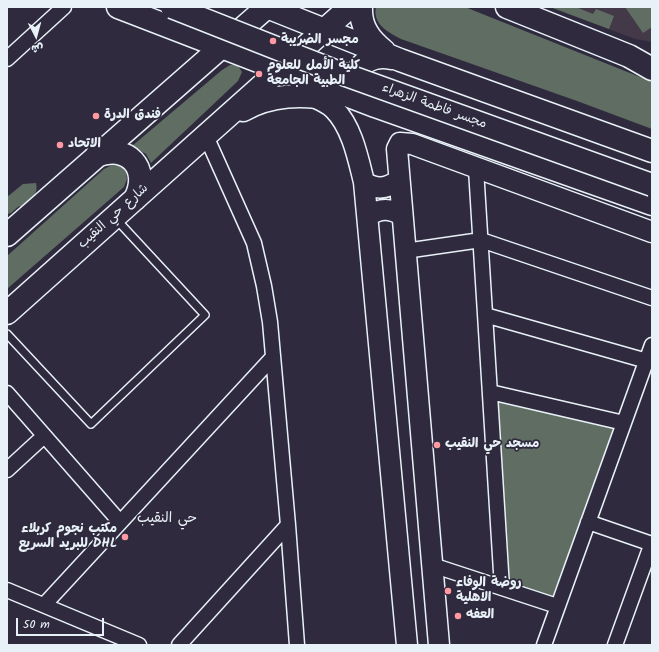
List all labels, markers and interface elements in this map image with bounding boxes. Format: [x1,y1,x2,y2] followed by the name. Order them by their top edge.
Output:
[16,16,56,56] north arrow
[281,33,359,49] place label: مجسر الضريبة
[268,36,278,46] marker: مجسر الضريبة
[30,38,44,58] text: ش
[267,59,360,90] place label: كلية الأمل للعلوم الطبية الجامعة
[254,69,264,79] marker: كلية الأمل للعلوم الطبية الجامعة
[380,81,488,133] street label: مجسر فاطمة الزهراء
[104,108,161,124] place label: فندق الدرة
[91,111,101,121] marker: فندق الدرة
[68,137,101,153] place label: الاتحاد
[55,140,65,150] marker: الاتحاد
[76,181,152,253] street label: شارع حي النقيب
[445,437,539,453] place label: مسجد حي النقيب
[432,440,442,450] marker: مسجد حي النقيب
[137,512,197,528] district label: حي النقيب
[18,522,117,553] place label: مكتب نجوم كربلاء للبريد السريع DHL
[120,532,130,542] marker: مكتب نجوم كربلاء للبريد السريع DHL
[456,576,522,607] place label: روضة الوفاء الاهلية
[443,586,453,596] marker: روضة الوفاء الاهلية
[466,608,494,624] place label: العفه
[18,610,106,636] scale bar
[453,611,463,621] marker: العفه
[23,615,50,634] text: 50 m

